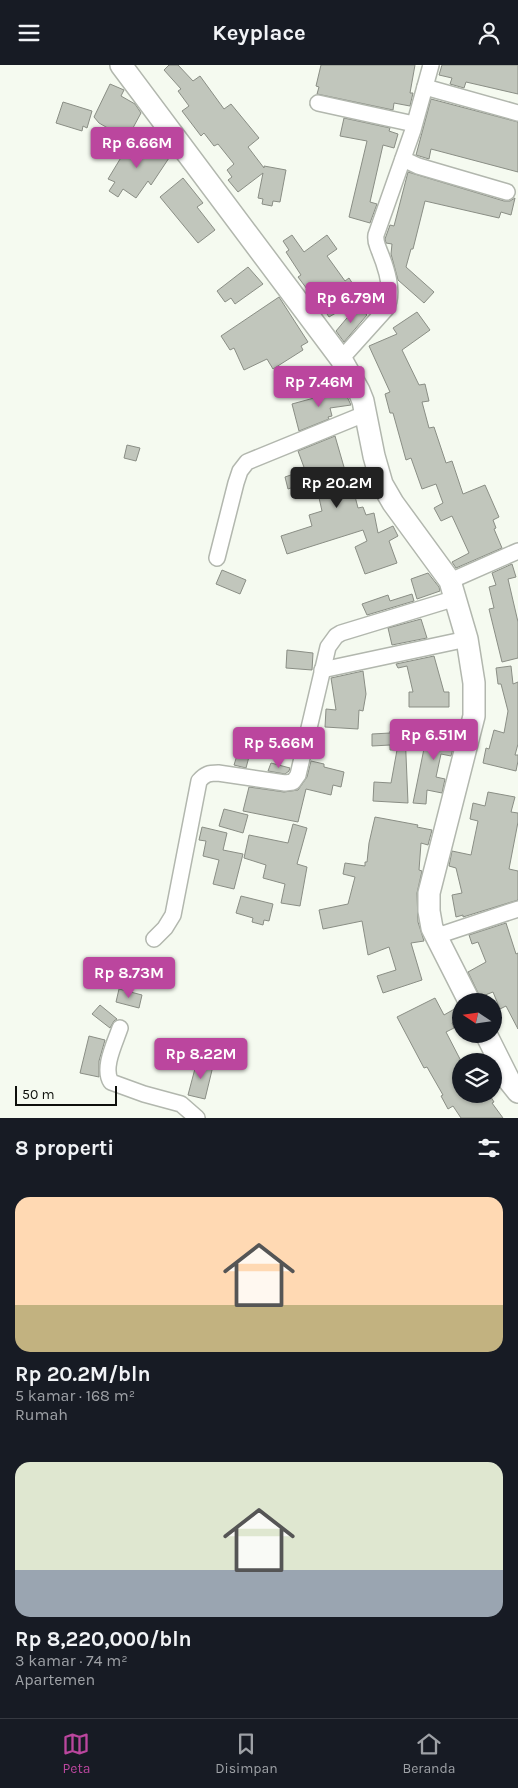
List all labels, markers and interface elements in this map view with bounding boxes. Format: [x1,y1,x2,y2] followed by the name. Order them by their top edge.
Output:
[15,19,43,47] icon: menu
[475,19,503,47] icon: person
[212,20,306,46] text: Keyplace
[85,127,189,169] pin: Rp 6.66M
[102,133,172,152] text: Rp 6.66M
[299,281,403,324] pin: Rp 6.79M
[317,288,385,307] text: Rp 6.79M
[267,365,371,408] pin: Rp 7.46M
[285,372,353,391] text: Rp 7.46M
[285,467,389,509] pin: Rp 20.2M
[301,473,373,492] text: Rp 20.2M
[382,719,486,761] pin: Rp 6.51M
[401,725,467,744] text: Rp 6.51M
[227,727,331,769] pin: Rp 5.66M
[244,733,314,752] text: Rp 5.66M
[77,957,181,999] pin: Rp 8.73M
[94,963,164,982] text: Rp 8.73M
[452,993,502,1043] north arrow
[452,993,502,1103] map controls
[149,1037,253,1080] pin: Rp 8.22M
[165,1044,237,1063] text: Rp 8.22M
[452,1053,502,1103] button: layers
[15,1083,118,1106] scale bar
[22,1086,55,1103] text: 50 m
[475,1134,503,1162] icon: filters
[15,1136,114,1160] text: 8 properti
[214,1230,304,1320] icon: home
[15,1362,150,1386] text: Rp 20.2M/bln
[15,1386,135,1405] text: 5 kamar · 168 m²
[15,1405,68,1424] text: Rumah
[214,1495,304,1585] icon: home
[15,1627,192,1651] text: Rp 8,220,000/bln
[15,1651,128,1670] text: 3 kamar · 74 m²
[15,1670,95,1689] text: Apartemen
[62,1730,90,1777] tab: Peta
[215,1730,278,1777] tab: Disimpan
[402,1730,456,1777] tab: Beranda

